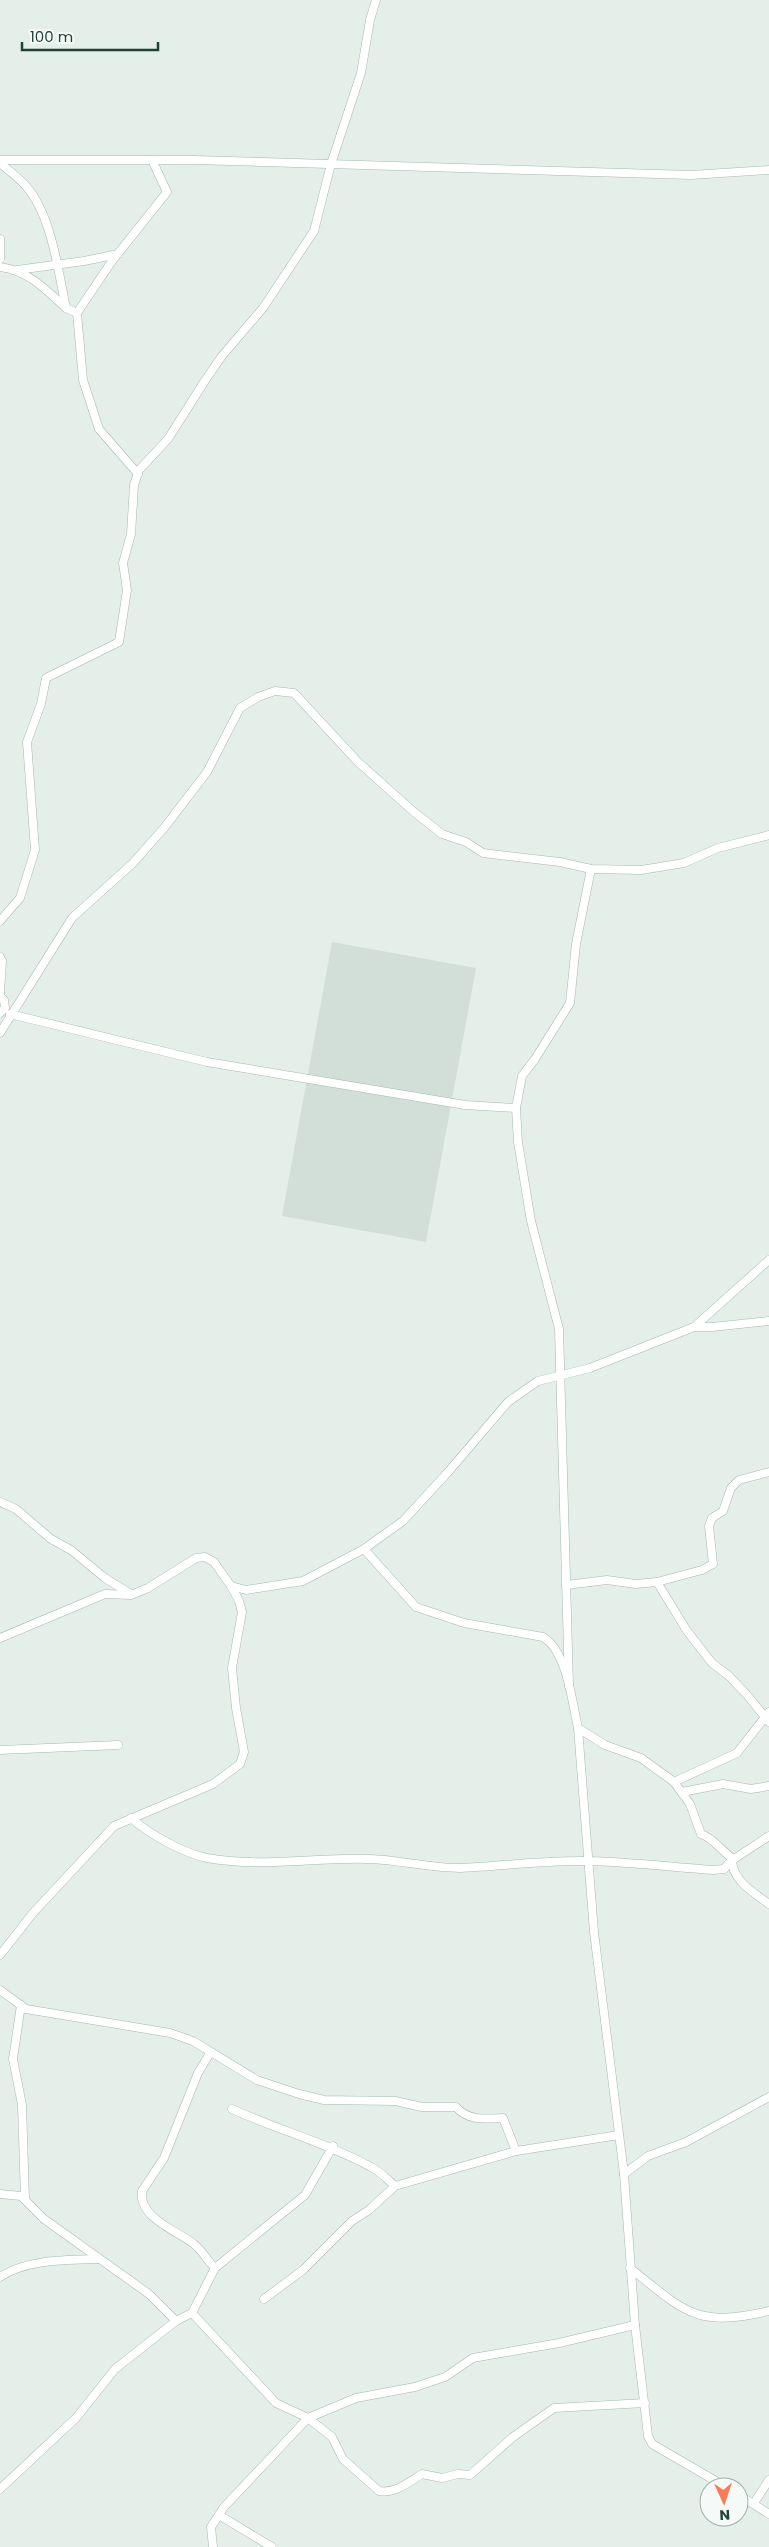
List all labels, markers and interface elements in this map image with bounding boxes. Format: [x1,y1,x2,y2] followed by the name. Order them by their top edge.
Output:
[22,20,159,52] scale bar
[30,26,73,47] text: 100 m
[699,2477,749,2527] north arrow
[719,2505,730,2525] text: N

